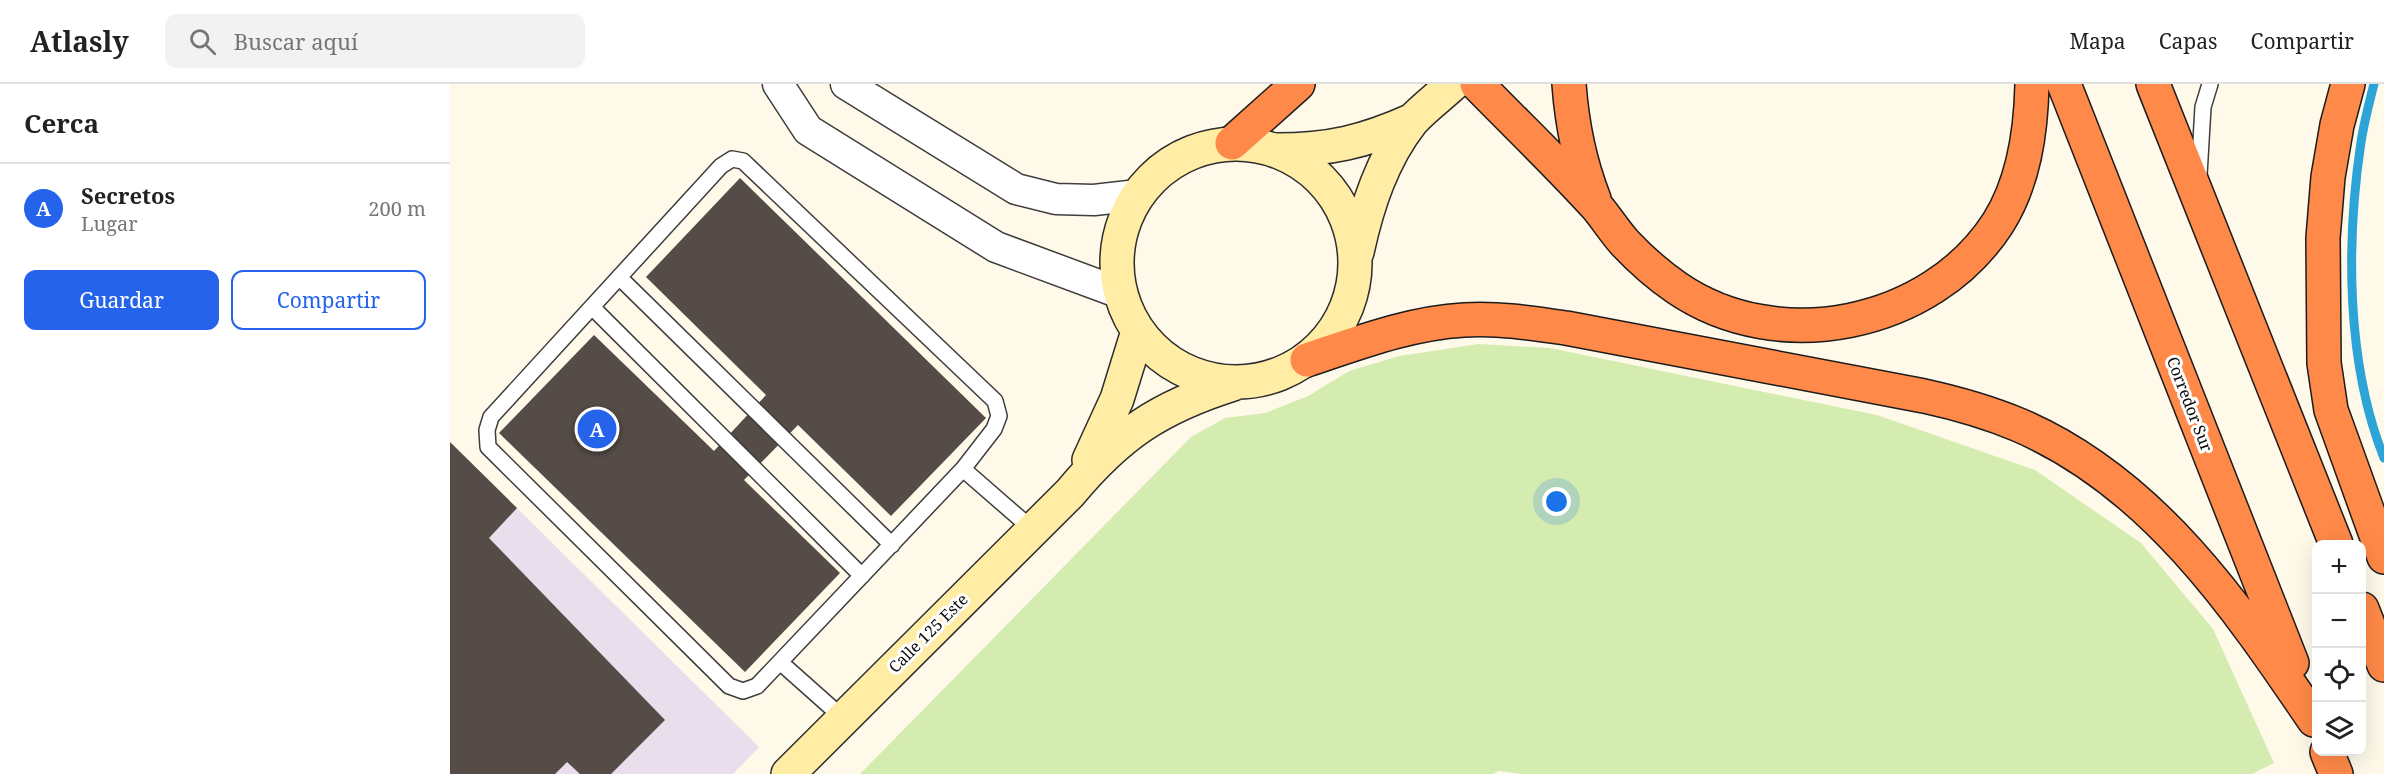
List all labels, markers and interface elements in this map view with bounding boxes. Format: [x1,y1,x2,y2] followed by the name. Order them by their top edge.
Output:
[165,14,585,68] search box
[30,22,129,60] text: Atlasly
[186,25,219,58] icon: search
[234,26,358,56] text: Buscar aquí
[2069,27,2126,55] text: Mapa
[2159,27,2218,55] text: Capas
[2251,27,2354,55] text: Compartir
[24,105,99,141] text: Cerca
[81,180,175,210] text: Secretos
[36,195,51,222] text: A
[368,195,426,222] text: 200 m
[81,210,138,237] text: Lugar
[24,270,219,330] button: Guardar
[231,270,426,330] button: Compartir
[2162,353,2218,455] street label: Corredor Sur
[578,406,616,452] pin: A
[1542,487,1571,516] your location
[2312,540,2366,756] map controls
[2312,540,2366,594] button: +
[884,589,972,677] street label: Calle 125 Este
[2312,594,2366,648] button: −
[2312,648,2366,702] button: locate
[2312,702,2366,756] button: layers

